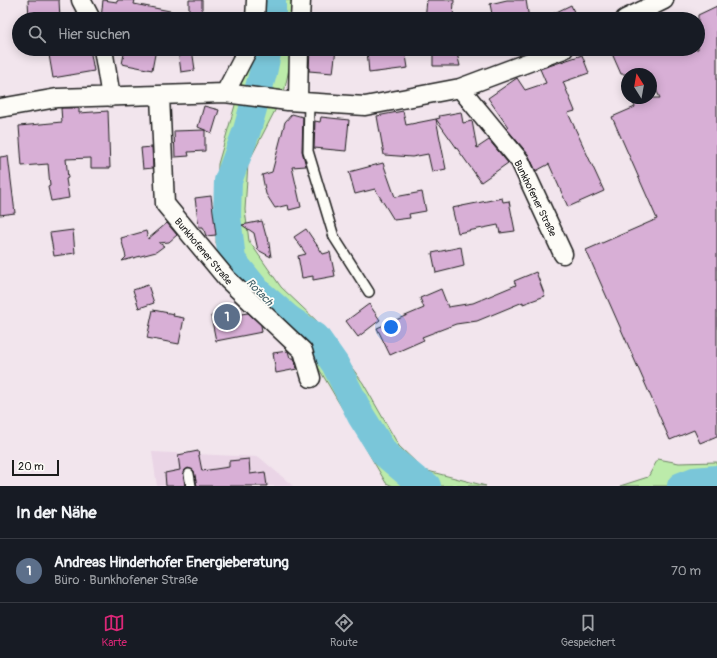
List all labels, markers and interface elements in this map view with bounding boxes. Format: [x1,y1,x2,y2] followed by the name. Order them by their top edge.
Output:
[12,12,705,56] search box
[26,23,48,45] icon: search
[58,25,130,44] text: Hier suchen
[621,68,657,104] north arrow
[511,158,559,239] street label: Bunkhofener Straße
[172,216,235,288] street label: Bunkhofener Straße
[244,276,276,309] water label: Rotach
[214,302,240,332] pin: 1
[381,317,401,337] your location
[12,458,59,477] scale bar
[18,460,44,473] text: 20 m
[16,502,97,523] text: In der Nähe
[54,553,289,572] text: Andreas Hinderhofer Energieberatung
[26,563,32,579] text: 1
[671,563,701,579] text: 70 m
[54,572,198,588] text: Büro · Bunkhofener Straße
[102,612,127,649] tab: Karte
[330,612,358,649] tab: Route
[561,612,615,649] tab: Gespeichert

